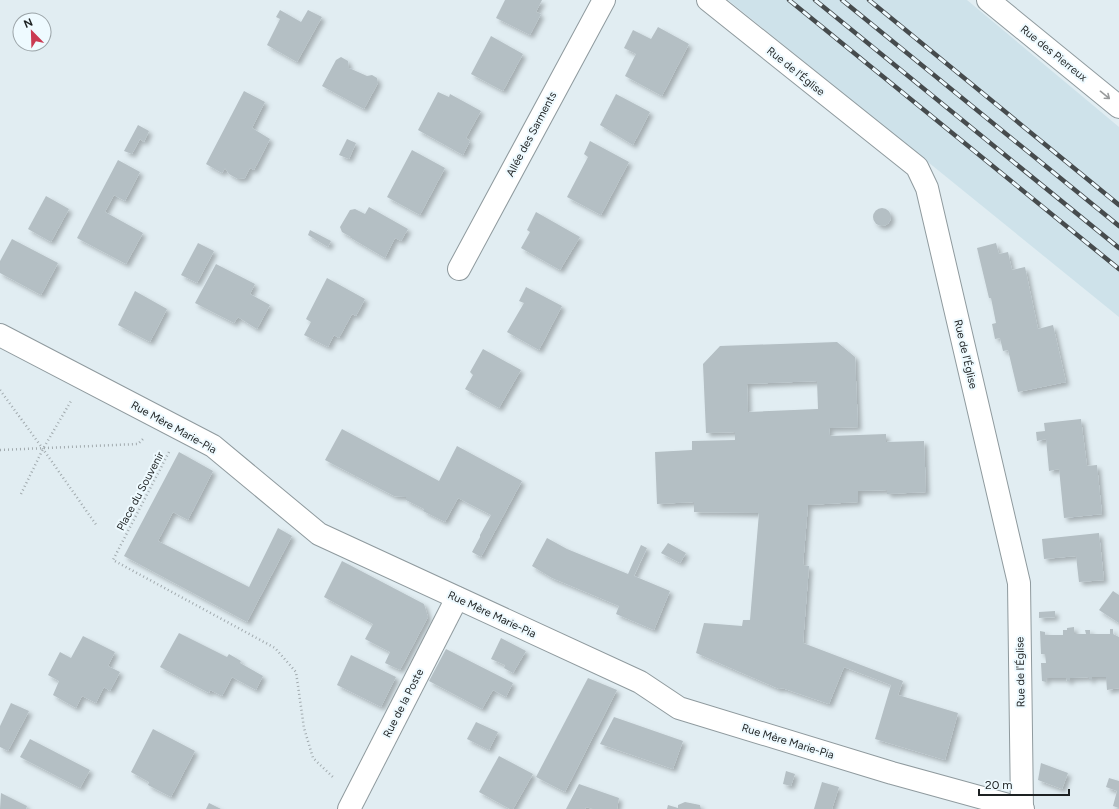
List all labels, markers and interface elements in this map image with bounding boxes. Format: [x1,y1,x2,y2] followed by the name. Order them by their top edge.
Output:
[12,12,52,52] north arrow
[22,16,35,31] text: N
[1018,23,1090,85] street label: Rue des Pierreux
[764,44,827,99] street label: Rue de l'Église
[504,90,559,179] street label: Allée des Sarments
[1100,91,1111,100] one-way arrow
[951,318,980,390] street label: Rue de l'Église
[129,399,219,456] street label: Rue Mère Marie-Pia
[114,449,167,533] street label: Place du Souvenir
[446,588,538,641] street label: Rue Mère Marie-Pia
[1013,637,1028,707] street label: Rue de l'Église
[380,667,426,740] street label: Rue de la Poste
[740,721,836,762] street label: Rue Mère Marie-Pia
[979,771,1069,797] scale bar
[985,778,1013,792] text: 20 m

